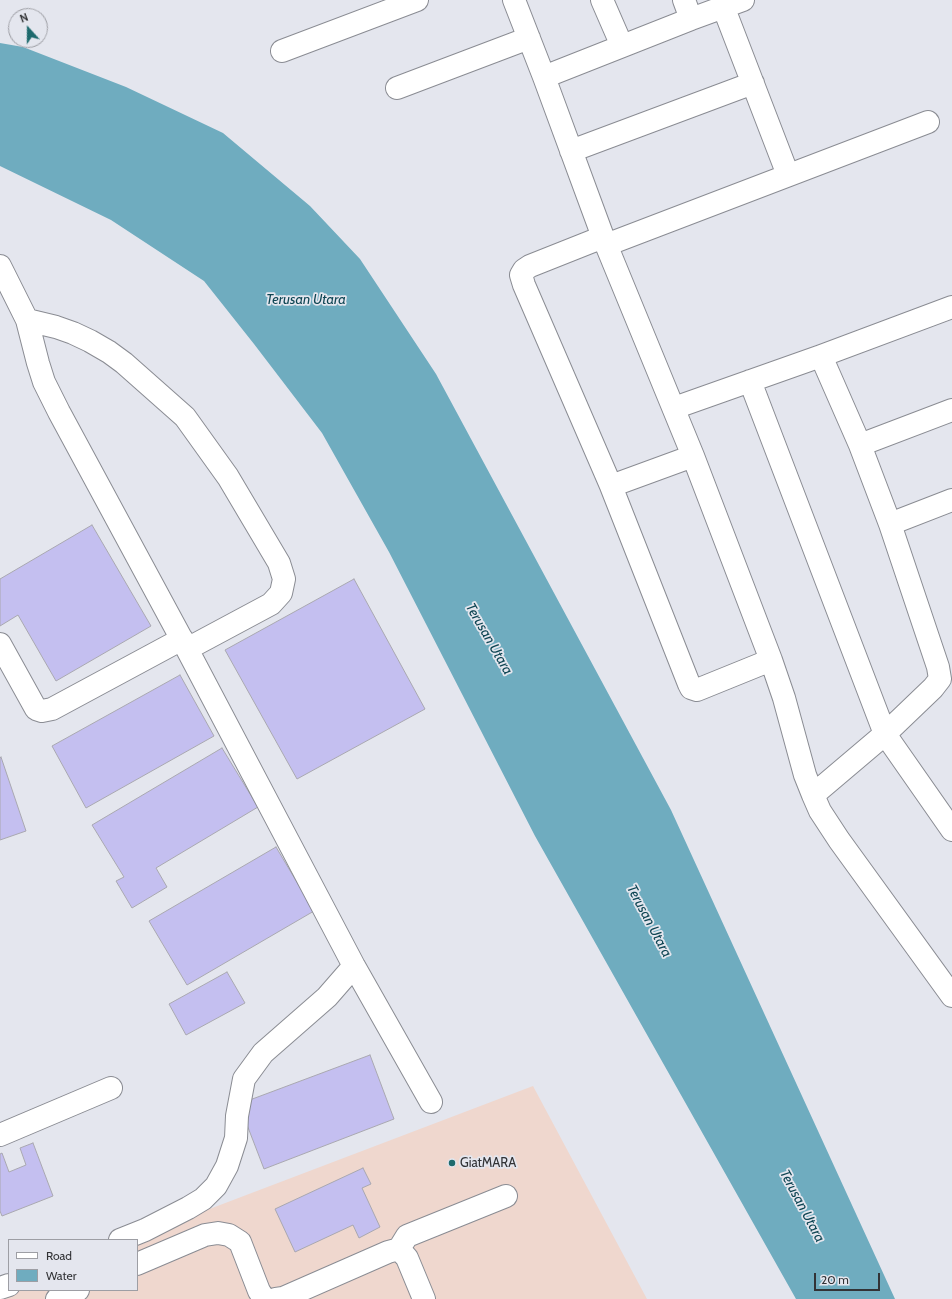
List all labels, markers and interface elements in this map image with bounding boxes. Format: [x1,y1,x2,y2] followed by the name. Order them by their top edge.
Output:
[8,8,48,48] north arrow
[18,10,30,26] text: N
[266,292,346,308] water label: Terusan Utara
[462,600,516,678] water label: Terusan Utara
[623,882,675,960] water label: Terusan Utara
[460,1155,516,1171] place label: GiatMARA
[447,1158,457,1168] marker: GiatMARA
[776,1167,828,1245] water label: Terusan Utara
[8,1239,138,1291] legend
[46,1248,72,1263] text: Road
[816,1265,882,1291] scale bar
[46,1268,76,1283] text: Water
[821,1272,849,1287] text: 20 m

